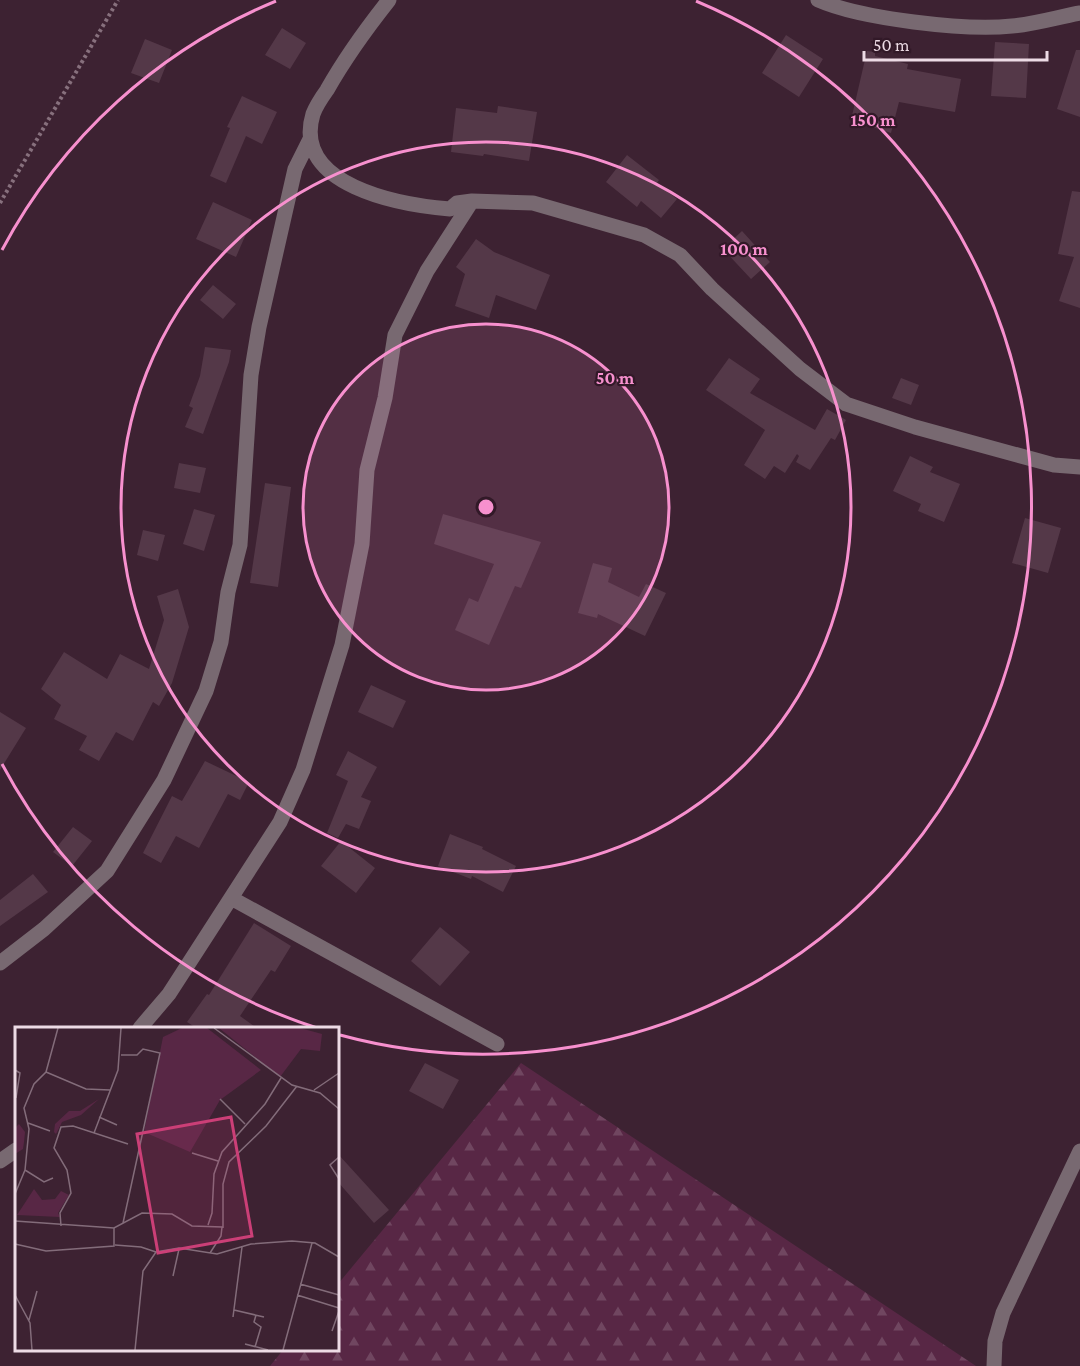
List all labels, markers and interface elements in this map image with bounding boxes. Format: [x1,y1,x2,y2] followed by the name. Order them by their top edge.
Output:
[864,24,1047,62] scale bar
[873,35,910,55] text: 50 m
[850,110,896,130] text: 150 m
[720,239,768,259] text: 100 m
[596,368,635,388] text: 50 m
[476,497,496,517] centre of rings
[15,1027,339,1351] inset map

